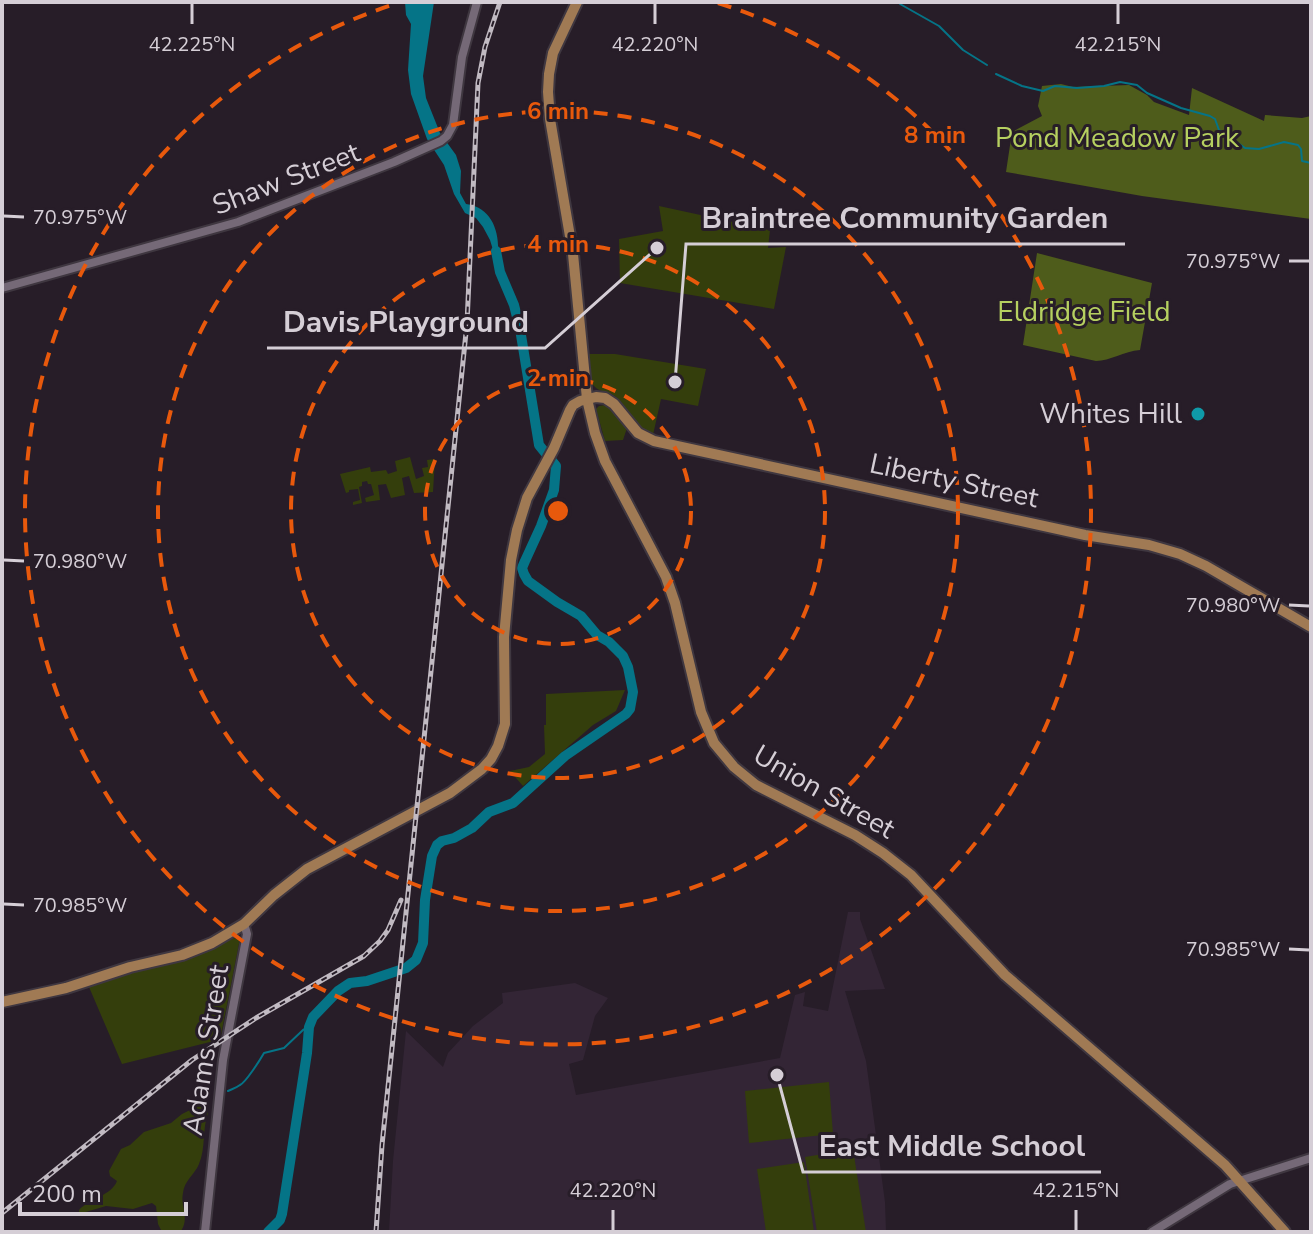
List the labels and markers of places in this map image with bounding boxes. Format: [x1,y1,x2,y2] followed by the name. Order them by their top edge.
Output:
[686,190,1125,244] callout: Braintree Community Garden
[267,294,545,348] callout: Davis Playground
[1039,395,1183,433] place label: Whites Hill
[1189,405,1207,423] marker: Whites Hill
[544,497,572,525] centre of rings
[803,1118,1101,1172] callout: East Middle School

